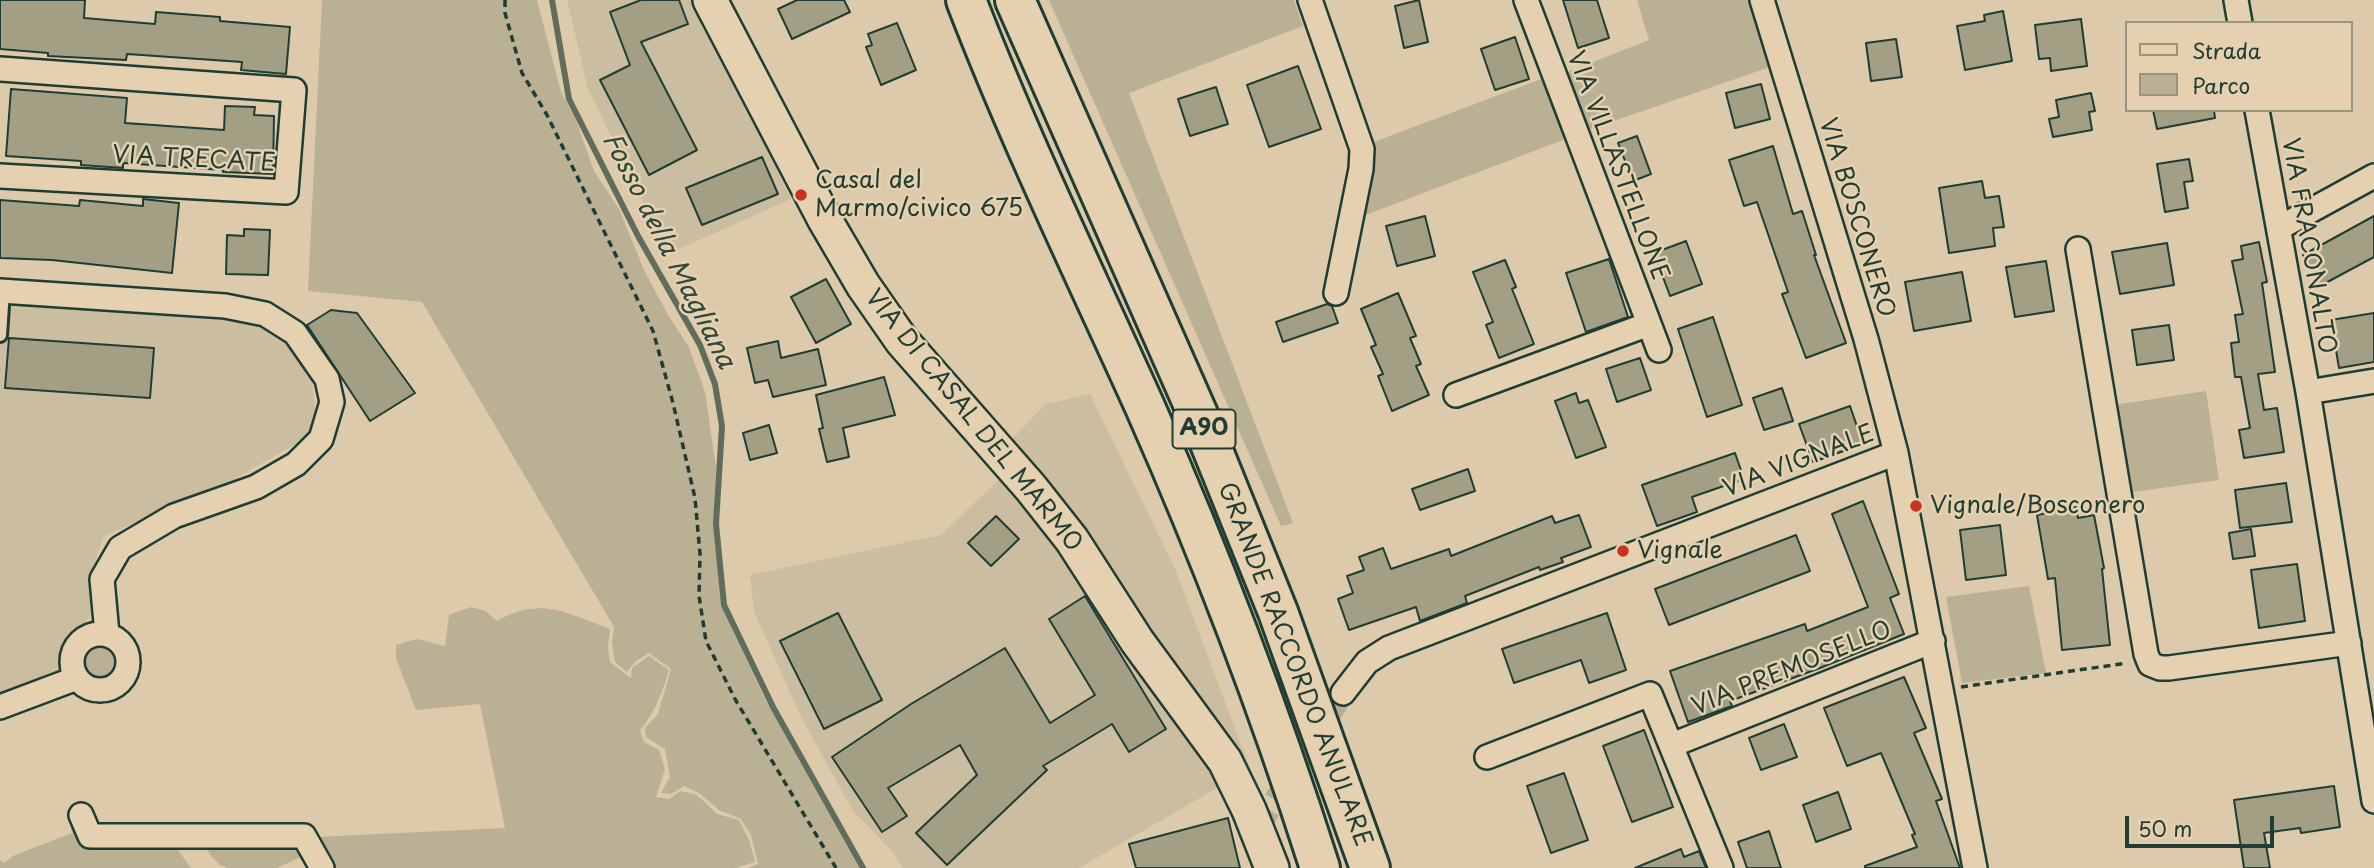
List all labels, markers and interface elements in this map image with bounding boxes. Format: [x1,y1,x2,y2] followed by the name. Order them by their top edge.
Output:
[2126,21,2353,112] legend
[2192,34,2261,66] text: Strada
[1560,47,1674,285] street label: VIA VILLASTELLONE
[2192,69,2250,101] text: Parco
[1812,115,1900,321] street label: VIA BOSCONERO
[595,128,741,374] water label: Fosso della Magliana
[2275,136,2341,356] street label: VIA FRACONALTO
[112,141,276,179] street label: VIA TRECATE
[815,167,1023,223] place label: Casal del Marmo/civico 675
[793,187,809,203] marker: Casal del Marmo/civico 675
[858,284,1088,558] street label: VIA DI CASAL DEL MARMO
[1172,410,1236,448] road number: A90
[1719,420,1879,504] street label: VIA VIGNALE
[1211,479,1377,851] street label: GRANDE RACCORDO ANULARE
[1930,492,2145,520] place label: Vignale/Bosconero
[1908,498,1924,514] marker: Vignale/Bosconero
[1637,537,1723,565] place label: Vignale
[1615,543,1631,559] marker: Vignale
[1688,616,1896,722] street label: VIA PREMOSELLO
[2129,802,2278,846] scale bar
[2138,812,2192,844] text: 50 m

